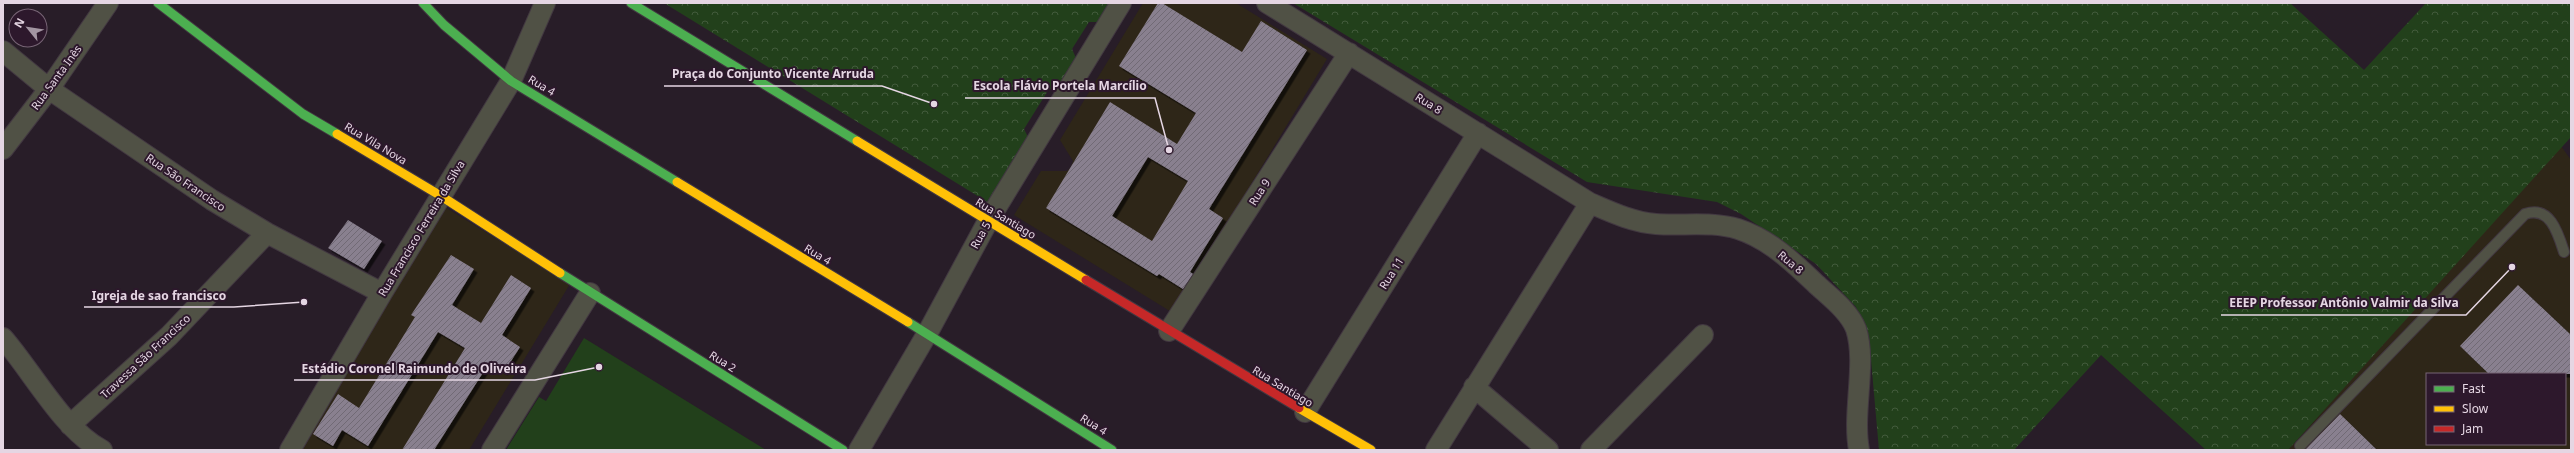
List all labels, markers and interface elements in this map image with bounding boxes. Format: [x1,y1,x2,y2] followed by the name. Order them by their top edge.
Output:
[8,8,48,48] north arrow
[10,15,28,30] text: N
[27,42,85,112] street label: Rua Santa Inês
[664,62,882,86] callout: Praça do Conjunto Vicente Arruda
[672,65,874,82] text: Praça do Conjunto Vicente Arruda
[526,71,559,99] street label: Rua 4
[965,74,1155,98] callout: Escola Flávio Portela Marcílio
[973,77,1147,94] text: Escola Flávio Portela Marcílio
[1413,89,1445,117] street label: Rua 8
[342,118,410,168] street label: Rua Vila Nova
[143,150,229,214] street label: Rua São Francisco
[374,157,468,299] street label: Rua Francisco Ferreira da Silva
[1245,176,1273,208] street label: Rua 9
[973,194,1039,242] street label: Rua Santiago
[966,219,994,251] street label: Rua 5
[802,240,835,268] street label: Rua 4
[1775,247,1807,277] street label: Rua 8
[1375,254,1407,292] street label: Rua 11
[84,283,234,307] callout: Igreja de sao francisco
[92,287,226,304] text: Igreja de sao francisco
[2221,291,2466,315] callout: EEEP Professor Antônio Valmir da Silva
[2229,294,2459,311] text: EEEP Professor Antônio Valmir da Silva
[97,310,193,402] street label: Travessa São Francisco
[707,347,739,375] street label: Rua 2
[294,356,535,380] callout: Estádio Coronel Raimundo de Oliveira
[301,360,527,377] text: Estádio Coronel Raimundo de Oliveira
[1250,362,1316,410] street label: Rua Santiago
[2426,373,2566,445] legend
[2462,380,2486,397] text: Fast
[2462,400,2489,417] text: Slow
[1078,410,1111,438] street label: Rua 4
[2461,420,2483,437] text: Jam

